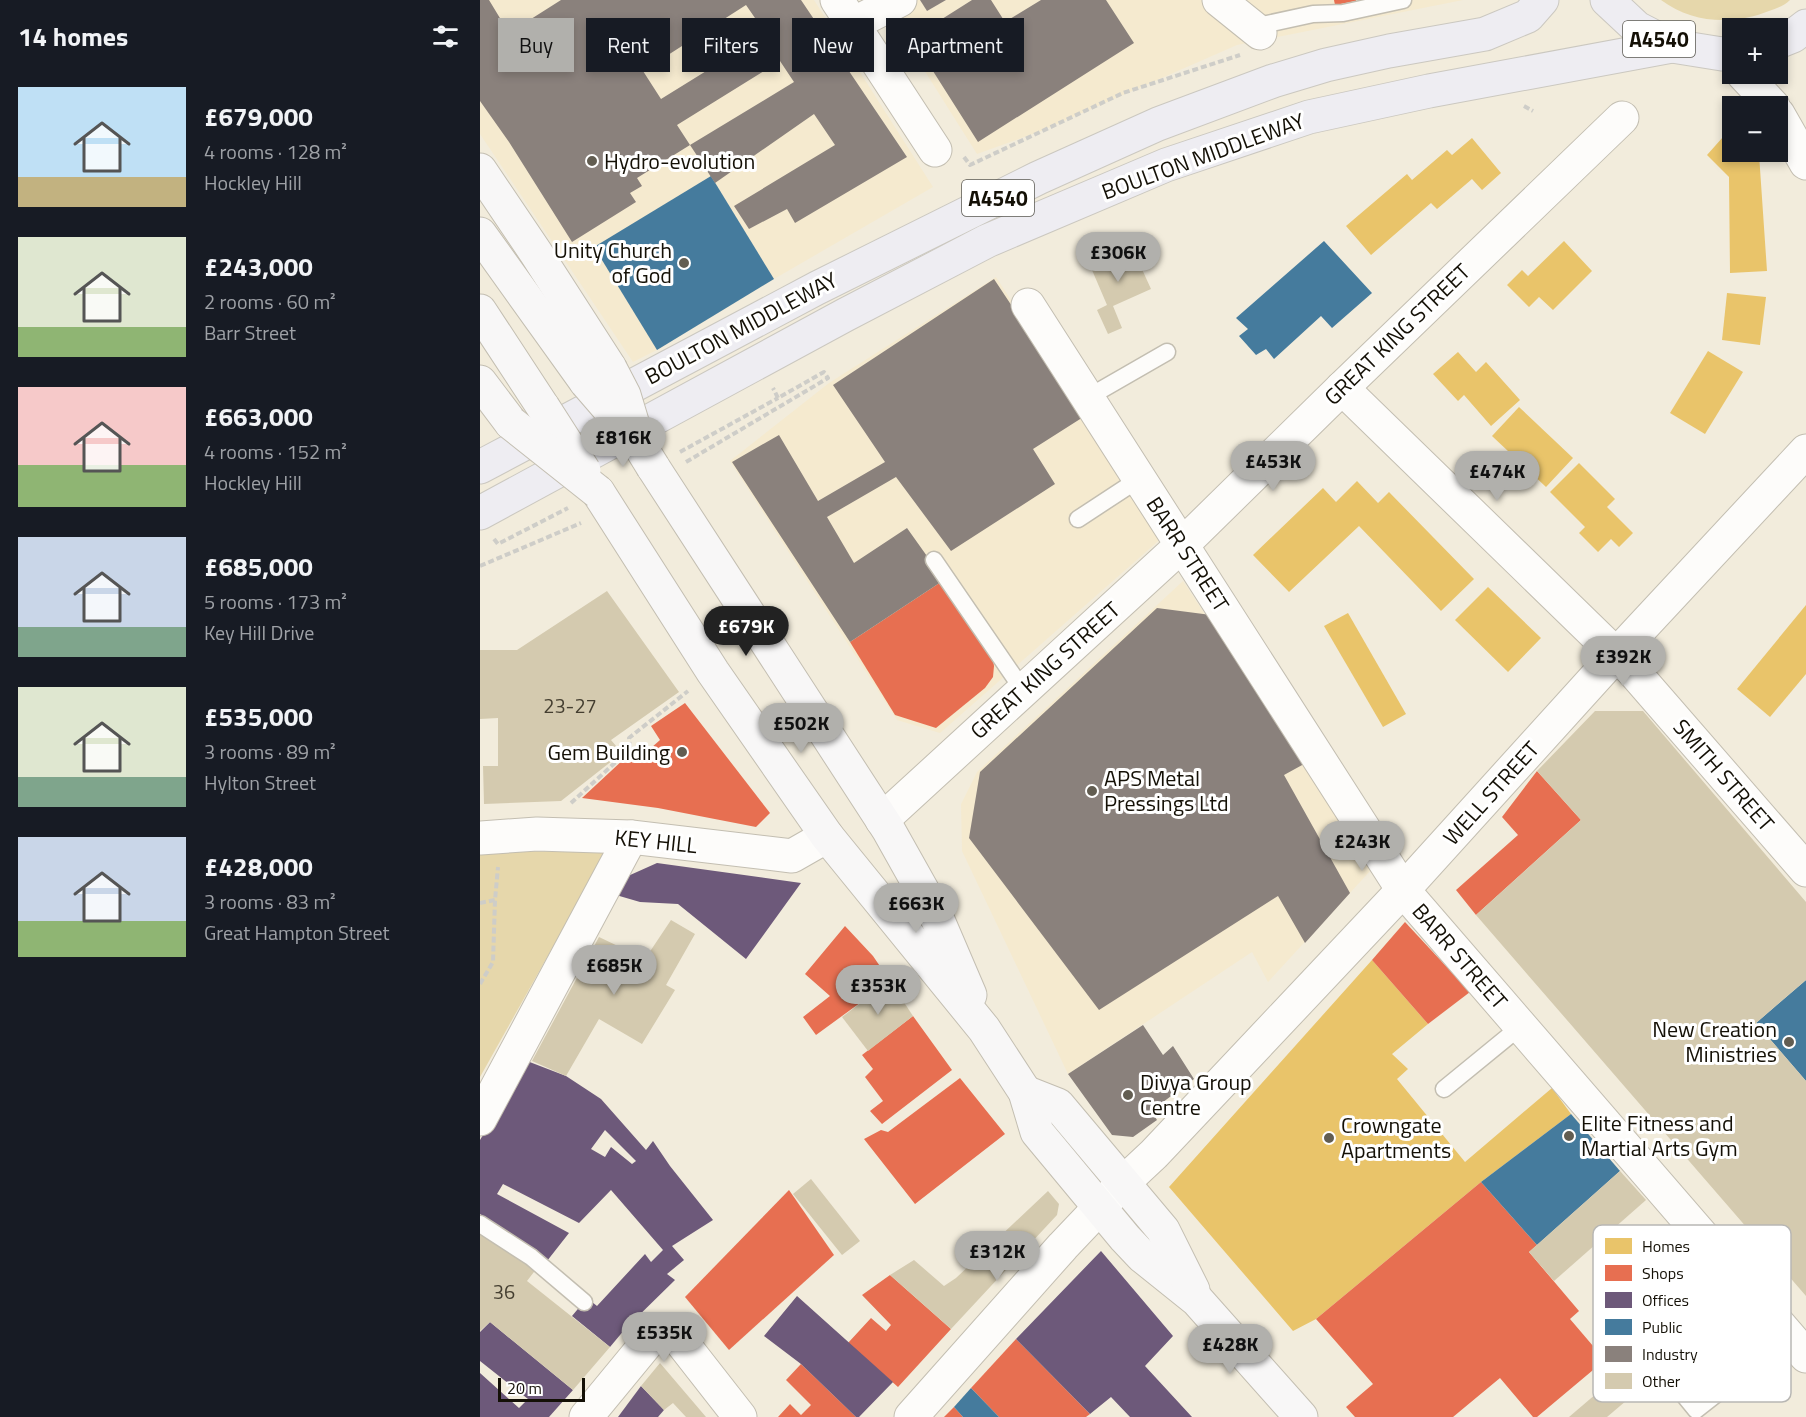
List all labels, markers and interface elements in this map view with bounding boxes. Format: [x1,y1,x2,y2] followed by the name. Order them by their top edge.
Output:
[18,17,128,56] text: 14 homes
[498,18,574,72] chip: Buy
[586,18,670,72] chip: Rent
[682,18,780,72] chip: Filters
[792,18,874,72] chip: New
[886,18,1024,72] chip: Apartment
[1722,18,1788,162] map controls
[1722,18,1788,84] button: +
[429,20,462,53] icon: filters
[1623,21,1695,57] road number: A4540
[1722,96,1788,162] button: −
[204,97,313,136] text: £679,000
[1097,103,1309,209] street label: BOULTON MIDDLEWAY
[66,111,138,183] icon: home
[204,136,347,167] text: 4 rooms · 128 m²
[604,144,755,178] place label: Hydro-evolution
[585,154,599,168] marker: Hydro-evolution
[204,167,302,198] text: Hockley Hill
[962,180,1034,216] road number: A4540
[1076,232,1160,283] pin: £306K
[554,233,672,292] place label: Unity Church of God
[1090,236,1146,267] text: £306K
[204,247,313,286] text: £243,000
[1316,255,1478,413] street label: GREAT KING STREET
[677,256,691,270] marker: Unity Church of God
[66,261,138,333] icon: home
[639,263,844,393] street label: BOULTON MIDDLEWAY
[204,286,336,317] text: 2 rooms · 60 m²
[204,317,296,348] text: Barr Street
[204,397,313,436] text: £663,000
[66,411,138,483] icon: home
[581,417,665,468] pin: £816K
[595,421,651,452] text: £816K
[204,436,347,467] text: 4 rooms · 152 m²
[1231,441,1315,492] pin: £453K
[1245,445,1301,476] text: £453K
[1455,451,1539,502] pin: £474K
[1469,455,1525,486] text: £474K
[204,467,302,498] text: Hockley Hill
[1138,490,1238,619] street label: BARR STREET
[204,547,313,586] text: £685,000
[66,561,138,633] icon: home
[204,586,347,617] text: 5 rooms · 173 m²
[962,593,1128,747] street label: GREAT KING STREET
[704,606,788,657] pin: £679K
[718,610,774,641] text: £679K
[204,617,314,648] text: Key Hill Drive
[1581,636,1665,687] pin: £392K
[1595,640,1651,671] text: £392K
[543,690,597,721] house number: 23-27
[204,697,313,736] text: £535,000
[759,703,843,754] pin: £502K
[773,707,829,738] text: £502K
[66,711,138,783] icon: home
[1665,711,1783,839] street label: SMITH STREET
[1435,733,1548,853] street label: WELL STREET
[547,735,670,769] place label: Gem Building
[204,736,336,767] text: 3 rooms · 89 m²
[675,745,689,759] marker: Gem Building
[1104,761,1229,820] place label: APS Metal Pressings Ltd
[204,767,316,798] text: Hylton Street
[1085,784,1099,798] marker: APS Metal Pressings Ltd
[613,820,699,862] street label: KEY HILL
[1320,821,1404,872] pin: £243K
[1334,825,1390,856] text: £243K
[204,847,313,886] text: £428,000
[66,861,138,933] icon: home
[874,883,958,934] pin: £663K
[204,886,336,917] text: 3 rooms · 83 m²
[888,887,944,918] text: £663K
[1404,895,1516,1017] street label: BARR STREET
[204,917,390,948] text: Great Hampton Street
[572,945,656,996] pin: £685K
[586,949,642,980] text: £685K
[836,965,920,1016] pin: £353K
[850,969,906,1000] text: £353K
[1652,1012,1777,1071] place label: New Creation Ministries
[1782,1035,1796,1049] marker: New Creation Ministries
[1140,1065,1252,1124] place label: Divya Group Centre
[1121,1088,1135,1102] marker: Divya Group Centre
[1581,1106,1738,1165] place label: Elite Fitness and Martial Arts Gym
[1341,1108,1451,1167] place label: Crowngate Apartments
[1562,1129,1576,1143] marker: Elite Fitness and Martial Arts Gym
[1322,1131,1336,1145] marker: Crowngate Apartments
[1593,1225,1791,1402] legend
[955,1231,1039,1282] pin: £312K
[1642,1234,1690,1258] text: Homes
[969,1235,1025,1266] text: £312K
[1642,1261,1684,1285] text: Shops
[493,1276,515,1307] house number: 36
[1642,1288,1689,1312] text: Offices
[622,1312,706,1363] pin: £535K
[1642,1315,1683,1339] text: Public
[636,1316,692,1347] text: £535K
[1188,1324,1272,1375] pin: £428K
[1202,1328,1258,1359] text: £428K
[1642,1342,1698,1366] text: Industry
[1642,1369,1681,1393] text: Other
[498,1375,585,1402] scale bar
[507,1376,542,1400] text: 20 m

